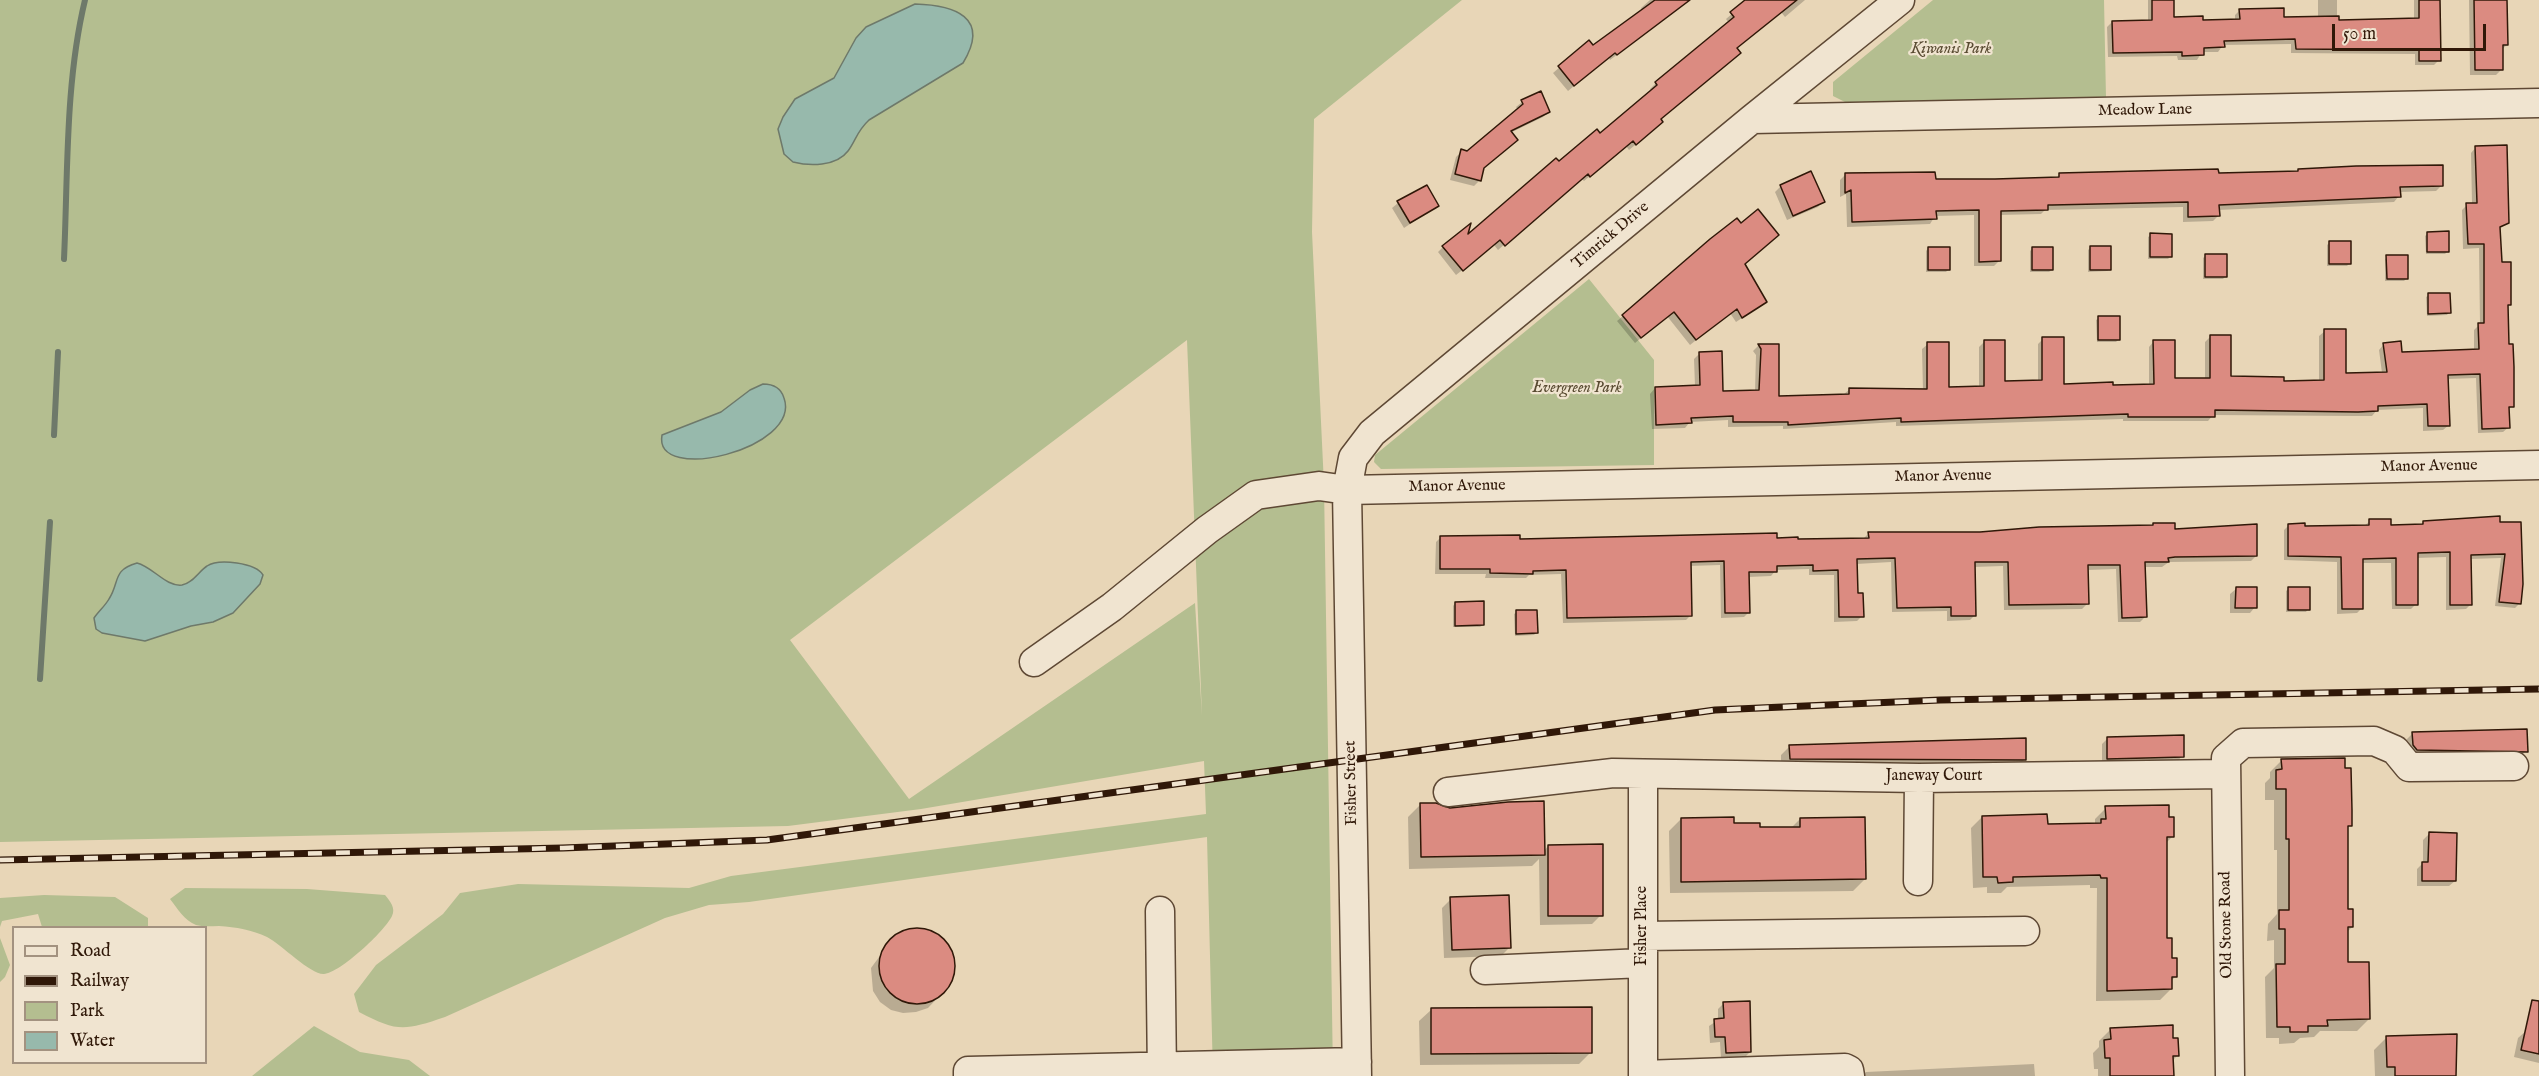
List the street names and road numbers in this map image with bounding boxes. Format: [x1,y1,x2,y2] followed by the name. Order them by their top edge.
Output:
[2098,101,2192,121] street label: Meadow Lane
[1569,198,1653,274] street label: Timrick Drive
[2380,457,2478,477] street label: Manor Avenue
[1894,467,1992,487] street label: Manor Avenue
[1408,477,1506,497] street label: Manor Avenue
[1342,740,1362,826] street label: Fisher Street
[1885,767,1983,787] street label: Janeway Court
[2216,871,2238,979] street label: Old Stone Road
[1633,886,1653,966] street label: Fisher Place

